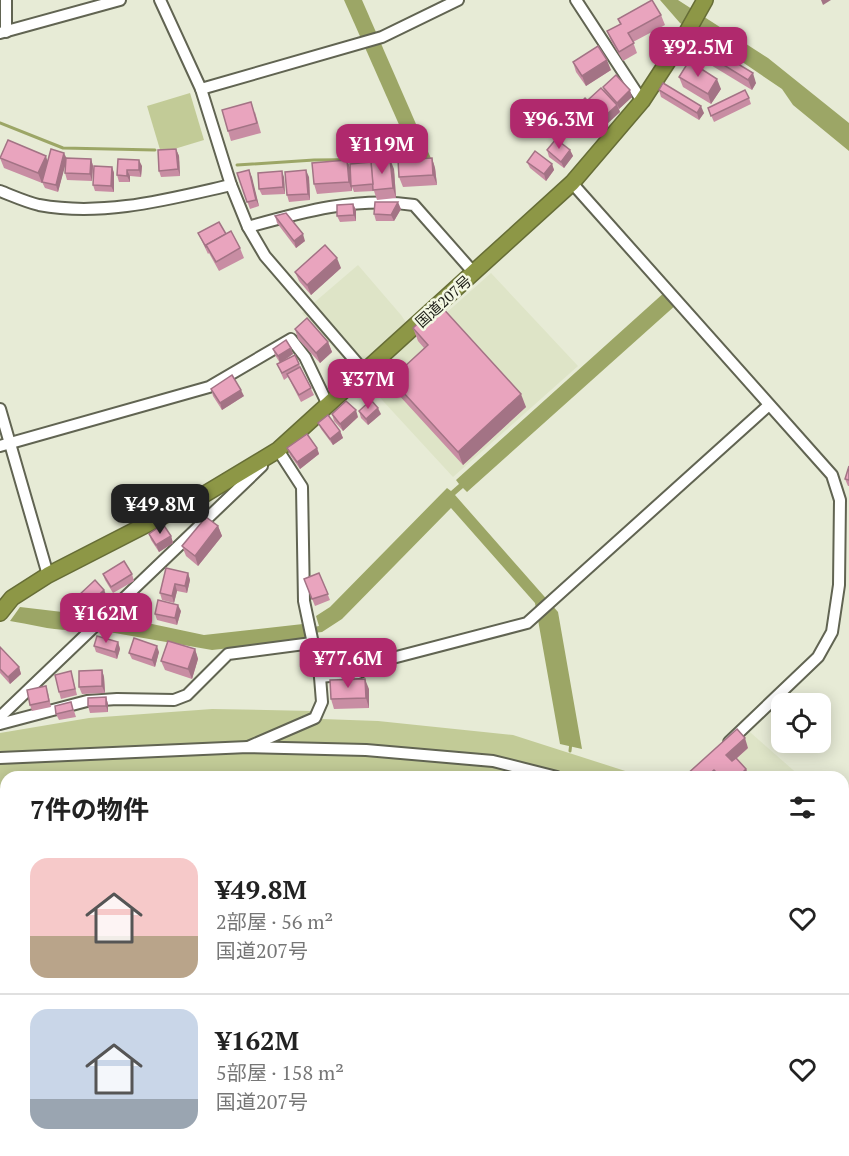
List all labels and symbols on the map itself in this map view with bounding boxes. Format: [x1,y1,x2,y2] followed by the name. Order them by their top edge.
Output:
[649,27,747,78] pin: ¥92.5M
[510,99,608,150] pin: ¥96.3M
[340,124,424,175] pin: ¥119M
[411,270,475,332] street label: 国道207号
[332,359,404,410] pin: ¥37M
[111,484,209,535] pin: ¥49.8M
[64,593,148,644] pin: ¥162M
[299,638,397,689] pin: ¥77.6M

